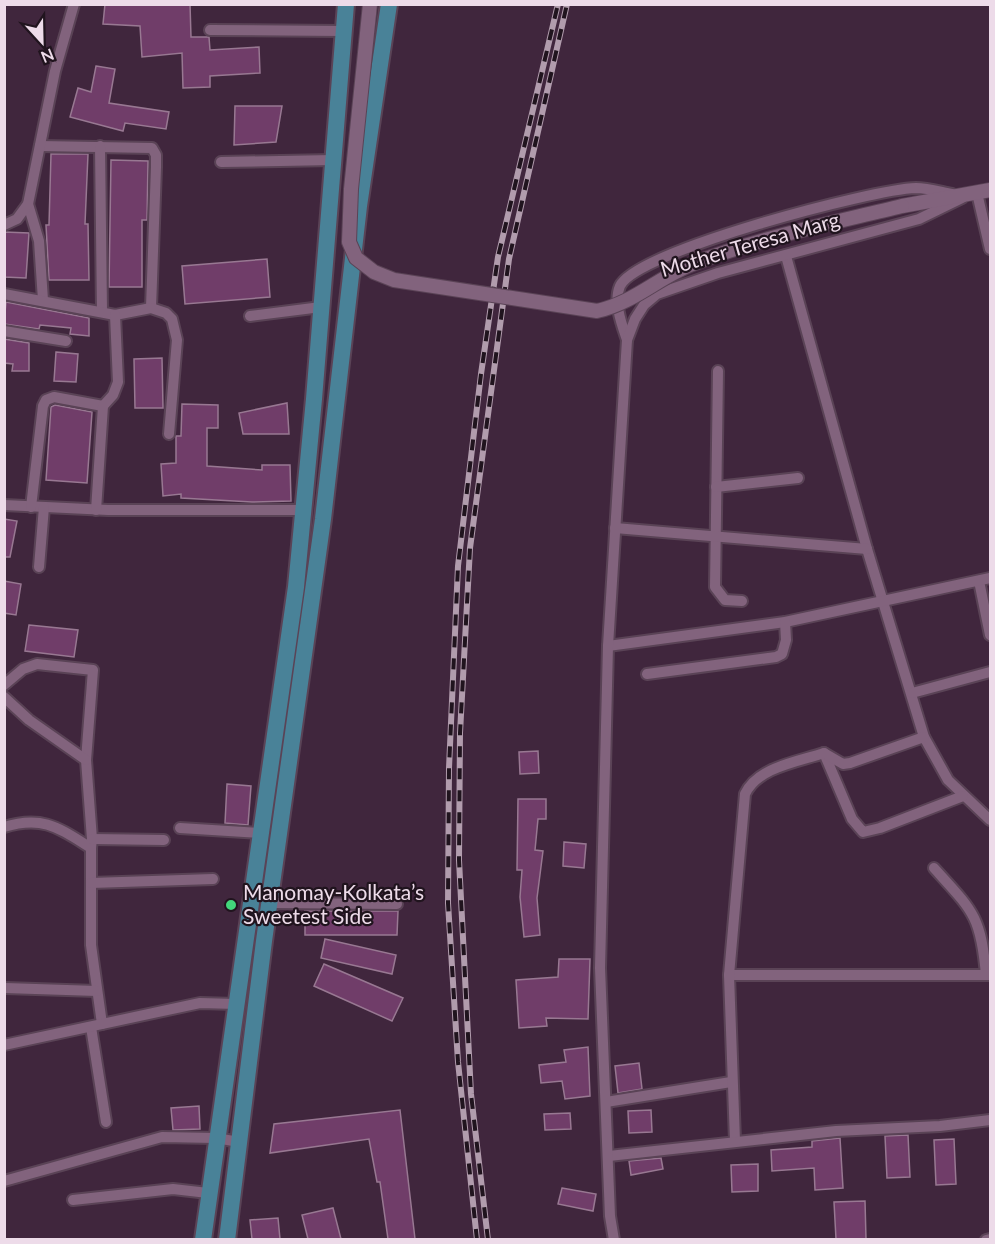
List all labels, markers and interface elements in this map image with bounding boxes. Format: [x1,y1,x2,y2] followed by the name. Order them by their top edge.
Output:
[12,12,72,72] north arrow
[39,45,57,67] text: N
[657,206,842,281] street label: Mother Teresa Marg
[243,879,424,928] place label: Manomay-Kolkata’s Sweetest Side
[224,898,238,912] marker: Manomay-Kolkata’s Sweetest Side

